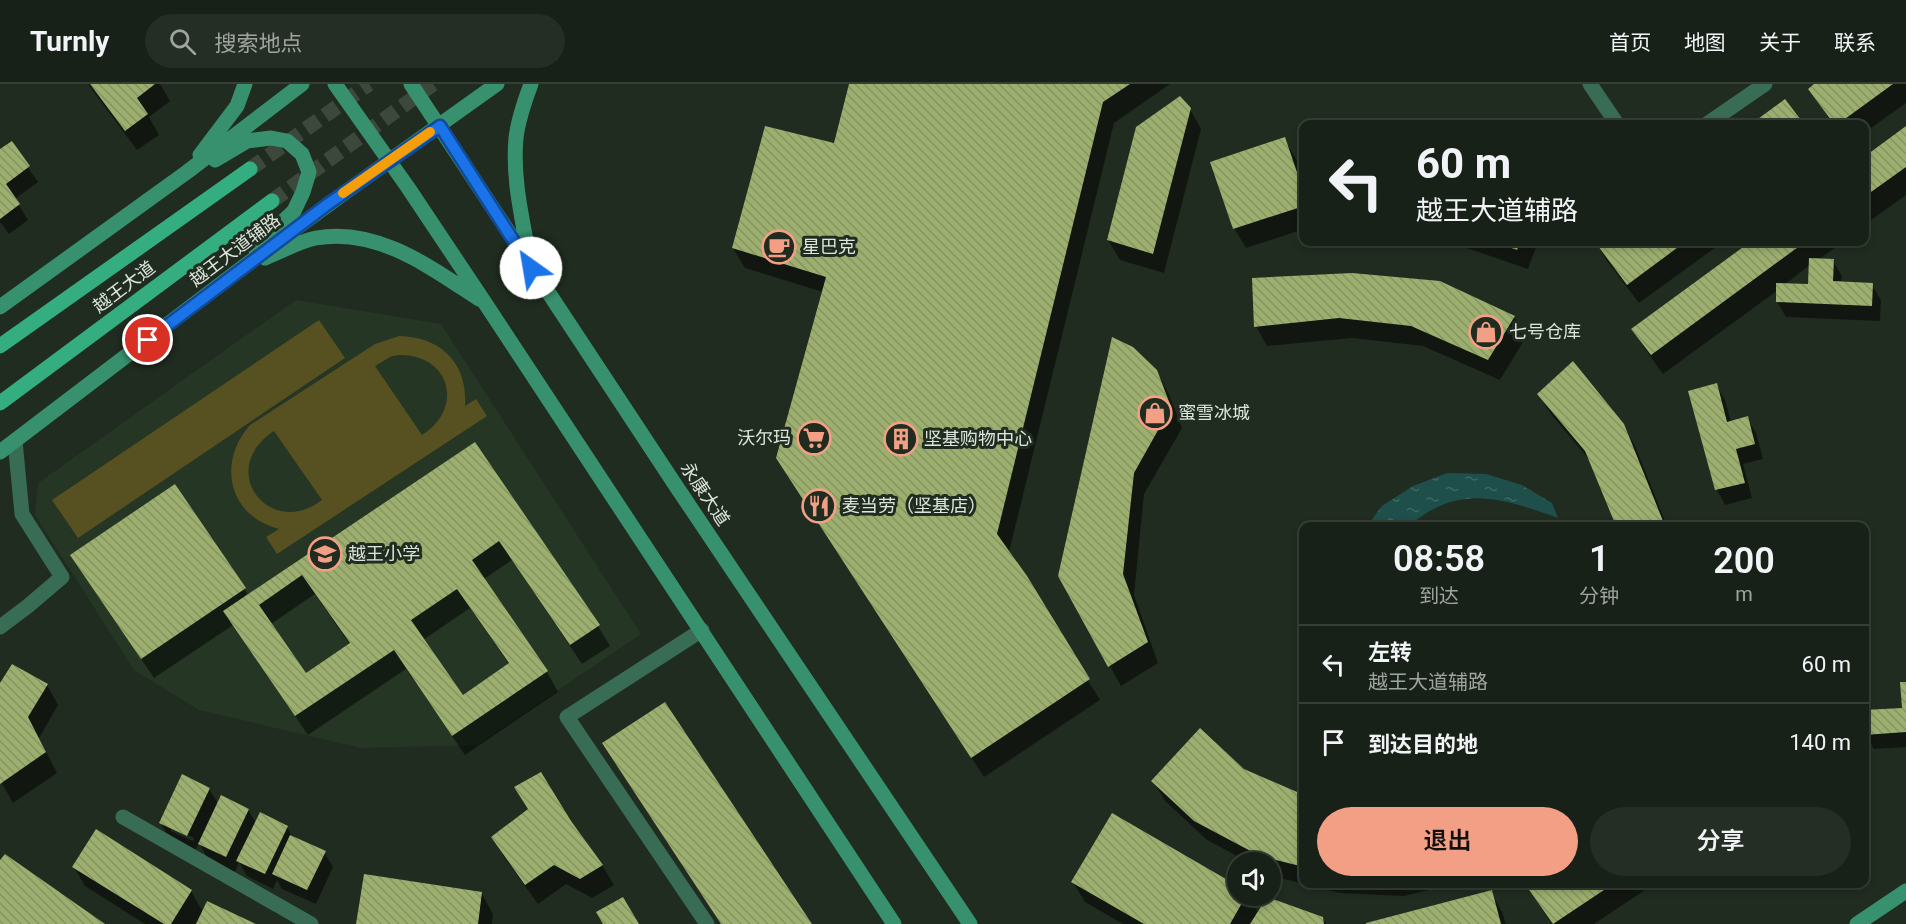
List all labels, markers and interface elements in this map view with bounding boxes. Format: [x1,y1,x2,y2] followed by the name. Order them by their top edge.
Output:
[145,14,565,68] search box
[30,25,109,58] text: Turnly
[166,25,199,58] icon: search
[214,31,302,56] text: 搜索地点
[1609,31,1651,55] text: 首页
[1684,31,1726,55] text: 地图
[1759,31,1801,55] text: 关于
[1834,31,1876,55] text: 联系
[1416,139,1511,188] text: 60 m
[1317,144,1395,222] icon: left
[1416,195,1578,227] text: 越王大道辅路
[185,209,284,290] street label: 越王大道辅路
[761,229,797,265] cafe icon: 星巴克
[499,236,563,300] position arrow
[802,236,856,257] place label: 星巴克
[89,257,159,317] street label: 越王大道
[122,314,173,365] pin
[1468,314,1504,350] shop icon: 七号仓库
[1509,321,1581,342] place label: 七号仓库
[131,323,164,356] icon: arrive
[1137,395,1173,431] shop icon: 蜜雪冰城
[1178,402,1250,423] place label: 蜜雪冰城
[796,420,832,456] supermarket icon: 沃尔玛
[883,421,919,457] building icon: 坚基购物中心
[737,427,791,448] place label: 沃尔玛
[924,428,1032,449] place label: 坚基购物中心
[677,458,734,529] street label: 永康大道
[801,488,837,524] restaurant icon: 麦当劳（坚基店）
[842,495,986,516] place label: 麦当劳（坚基店）
[307,536,343,572] school or university icon: 越王小学
[1393,538,1485,580] text: 08:58
[1589,538,1609,580] text: 1
[1713,540,1775,582] text: 200
[348,543,420,564] place label: 越王小学
[1735,582,1753,606] text: m
[1419,584,1459,608] text: 到达
[1579,584,1619,608] text: 分钟
[1368,640,1412,665] text: 左转
[1317,648,1350,681] icon: left
[1802,652,1851,677] text: 60 m
[1368,670,1488,694] text: 越王大道辅路
[1317,726,1350,759] icon: arrive
[1789,730,1851,755] text: 140 m
[1368,732,1478,757] text: 到达目的地
[1317,807,1578,876] button: 退出
[1590,807,1851,876] button: 分享
[1227,852,1281,906] map controls
[1227,852,1281,906] button: sound

